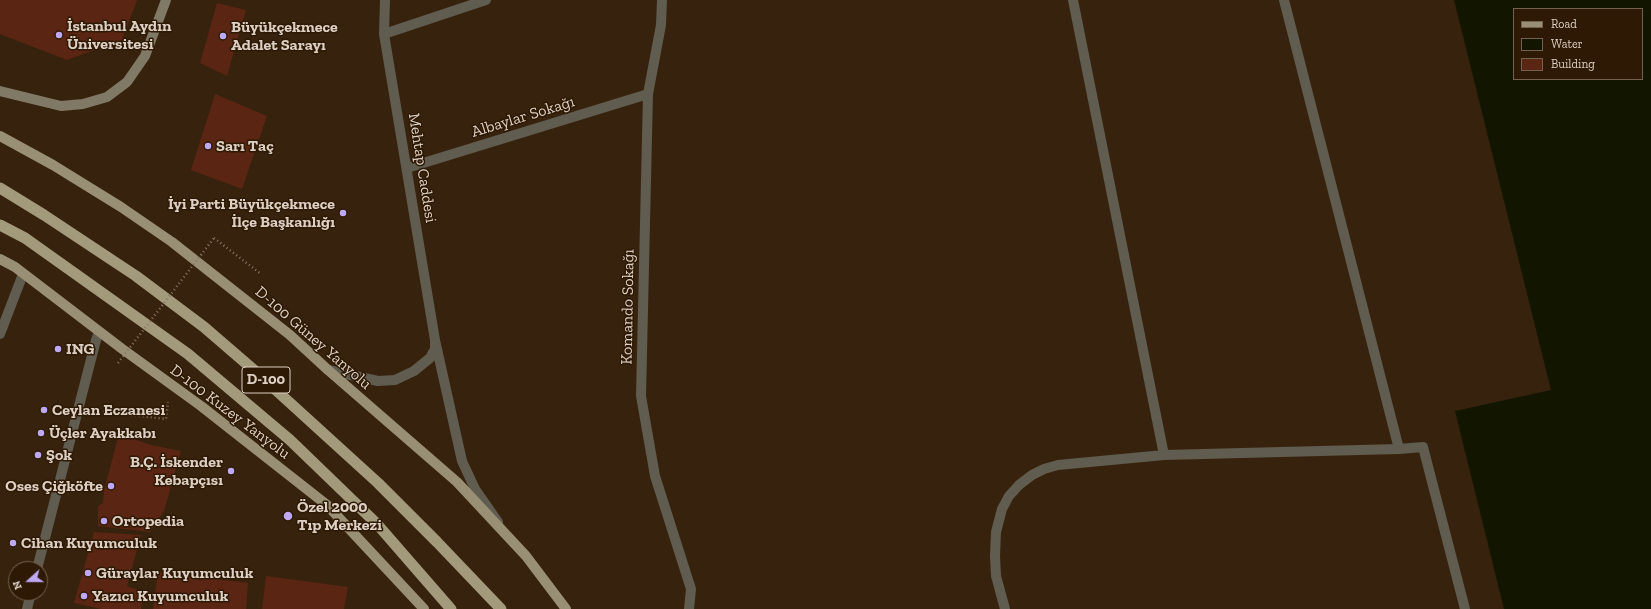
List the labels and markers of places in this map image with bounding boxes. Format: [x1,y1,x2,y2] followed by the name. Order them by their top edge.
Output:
[67,16,171,54] place label: İstanbul Aydın Üniversitesi
[231,17,338,55] place label: Büyükçekmece Adalet Sarayı
[54,30,64,40] marker: İstanbul Aydın Üniversitesi
[218,31,228,41] marker: Büyükçekmece Adalet Sarayı
[216,136,274,156] place label: Sarı Taç
[203,141,213,151] marker: Sarı Taç
[168,194,335,232] place label: İyi Parti Büyükçekmece İlçe Başkanlığı
[338,208,348,218] marker: İyi Parti Büyükçekmece İlçe Başkanlığı
[66,339,95,359] place label: ING
[53,344,63,354] marker: ING
[52,400,165,420] place label: Ceylan Eczanesi
[39,405,49,415] marker: Ceylan Eczanesi
[49,423,156,443] place label: Üçler Ayakkabı
[36,428,46,438] marker: Üçler Ayakkabı
[46,445,72,465] place label: Şok
[33,450,43,460] marker: Şok
[130,452,223,490] place label: B.Ç. İskender Kebapçısı
[226,466,236,476] marker: B.Ç. İskender Kebapçısı
[5,476,103,496] place label: Oses Çiğköfte
[106,481,116,491] marker: Oses Çiğköfte
[297,497,382,535] place label: Özel 2000 Tıp Merkezi
[282,510,294,522] marker: Özel 2000 Tıp Merkezi
[112,511,184,531] place label: Ortopedia
[99,516,109,526] marker: Ortopedia
[21,533,157,553] place label: Cihan Kuyumculuk
[8,538,18,548] marker: Cihan Kuyumculuk
[96,563,253,583] place label: Güraylar Kuyumculuk
[83,568,93,578] marker: Güraylar Kuyumculuk
[92,586,228,606] place label: Yazıcı Kuyumculuk
[79,591,89,601] marker: Yazıcı Kuyumculuk

